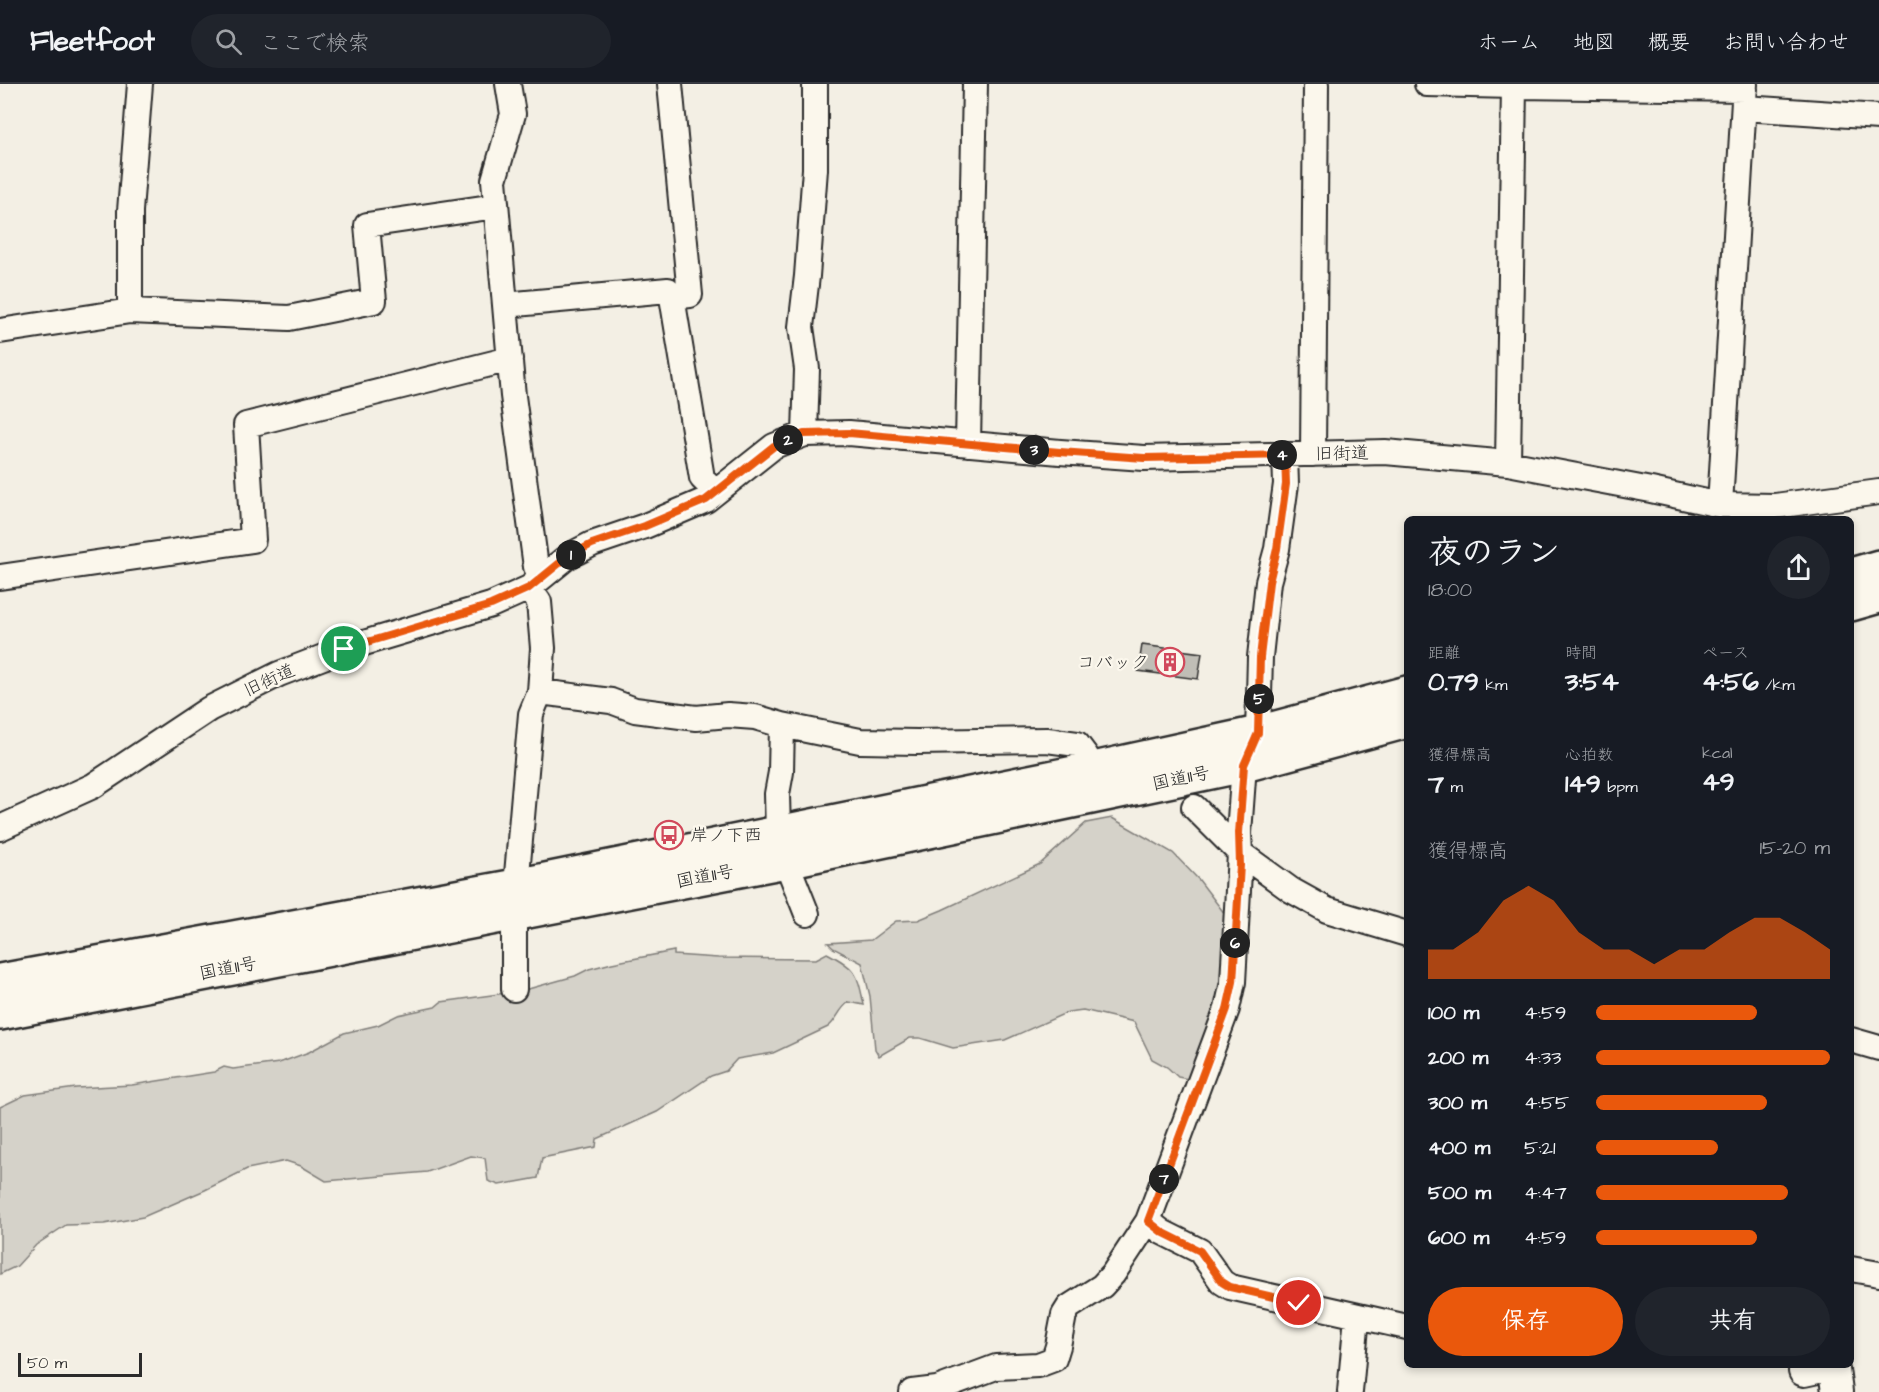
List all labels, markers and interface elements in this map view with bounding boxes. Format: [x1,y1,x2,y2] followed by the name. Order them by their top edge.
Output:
[191,14,611,68] search box
[30,22,155,61] text: Fleetfoot
[212,25,245,58] icon: search
[260,28,370,59] text: ここで検索
[1478,28,1540,57] text: ホーム
[1573,28,1615,57] text: 地図
[1648,28,1690,57] text: 概要
[1723,28,1849,57] text: お問い合わせ
[773,425,803,455] pin: 2
[783,429,793,451] text: 2
[1019,435,1049,465] pin: 3
[1030,439,1038,461] text: 3
[1267,440,1297,470] pin: 4
[1315,441,1369,466] street label: 旧街道
[1277,444,1287,466] text: 4
[1428,530,1560,576] text: 夜のラン
[1767,536,1830,599] button: share
[556,540,586,570] pin: 1
[570,544,572,566] text: 1
[1428,576,1472,604] text: 18:00
[318,623,369,674] pin
[327,632,360,665] icon: arrive
[1428,642,1460,664] text: 距離
[1565,642,1597,664] text: 時間
[1702,642,1749,664] text: ペース
[1154,646,1186,678] building icon: コバック
[1077,650,1149,675] place label: コバック
[239,658,299,703] street label: 旧街道
[1428,664,1479,700] text: 0.79
[1565,664,1619,700] text: 3:54
[1702,664,1759,700] text: 4:56
[1479,674,1508,696] text: km
[1759,674,1795,696] text: /km
[1244,684,1274,714] pin: 5
[1253,688,1265,710] text: 5
[1702,742,1733,764] text: kcal
[1428,744,1492,766] text: 獲得標高
[1565,744,1613,766] text: 心拍数
[1150,760,1212,797] street label: 国道11号
[1702,764,1735,800] text: 49
[1428,766,1444,802] text: 7
[1565,766,1601,802] text: 149
[1444,776,1463,798] text: m
[1601,776,1638,798] text: bpm
[653,819,685,851] bus stop icon: 岸ノ下西
[690,823,762,848] place label: 岸ノ下西
[1759,834,1830,862] text: 15–20 m
[1428,837,1508,865] text: 獲得標高
[674,859,736,894] street label: 国道11号
[1220,928,1250,958] pin: 6
[1230,932,1240,954] text: 6
[197,951,259,986] street label: 国道11号
[1428,999,1479,1027] text: 100 m
[1524,999,1567,1027] text: 4:59
[1428,1044,1488,1072] text: 200 m
[1524,1044,1561,1072] text: 4:33
[1428,1089,1487,1117] text: 300 m
[1524,1089,1569,1117] text: 4:55
[1428,1134,1490,1162] text: 400 m
[1524,1134,1556,1162] text: 5:21
[1149,1164,1179,1194] pin: 7
[1159,1168,1169,1190] text: 7
[1428,1179,1491,1207] text: 500 m
[1524,1179,1567,1207] text: 4:47
[1428,1224,1489,1252] text: 600 m
[1524,1224,1567,1252] text: 4:59
[1273,1277,1324,1328] pin
[1282,1286,1315,1319] icon: check
[1428,1287,1623,1356] button: 保存
[1635,1287,1830,1356] button: 共有
[18,1350,142,1378] scale bar
[27,1352,67,1374] text: 50 m

